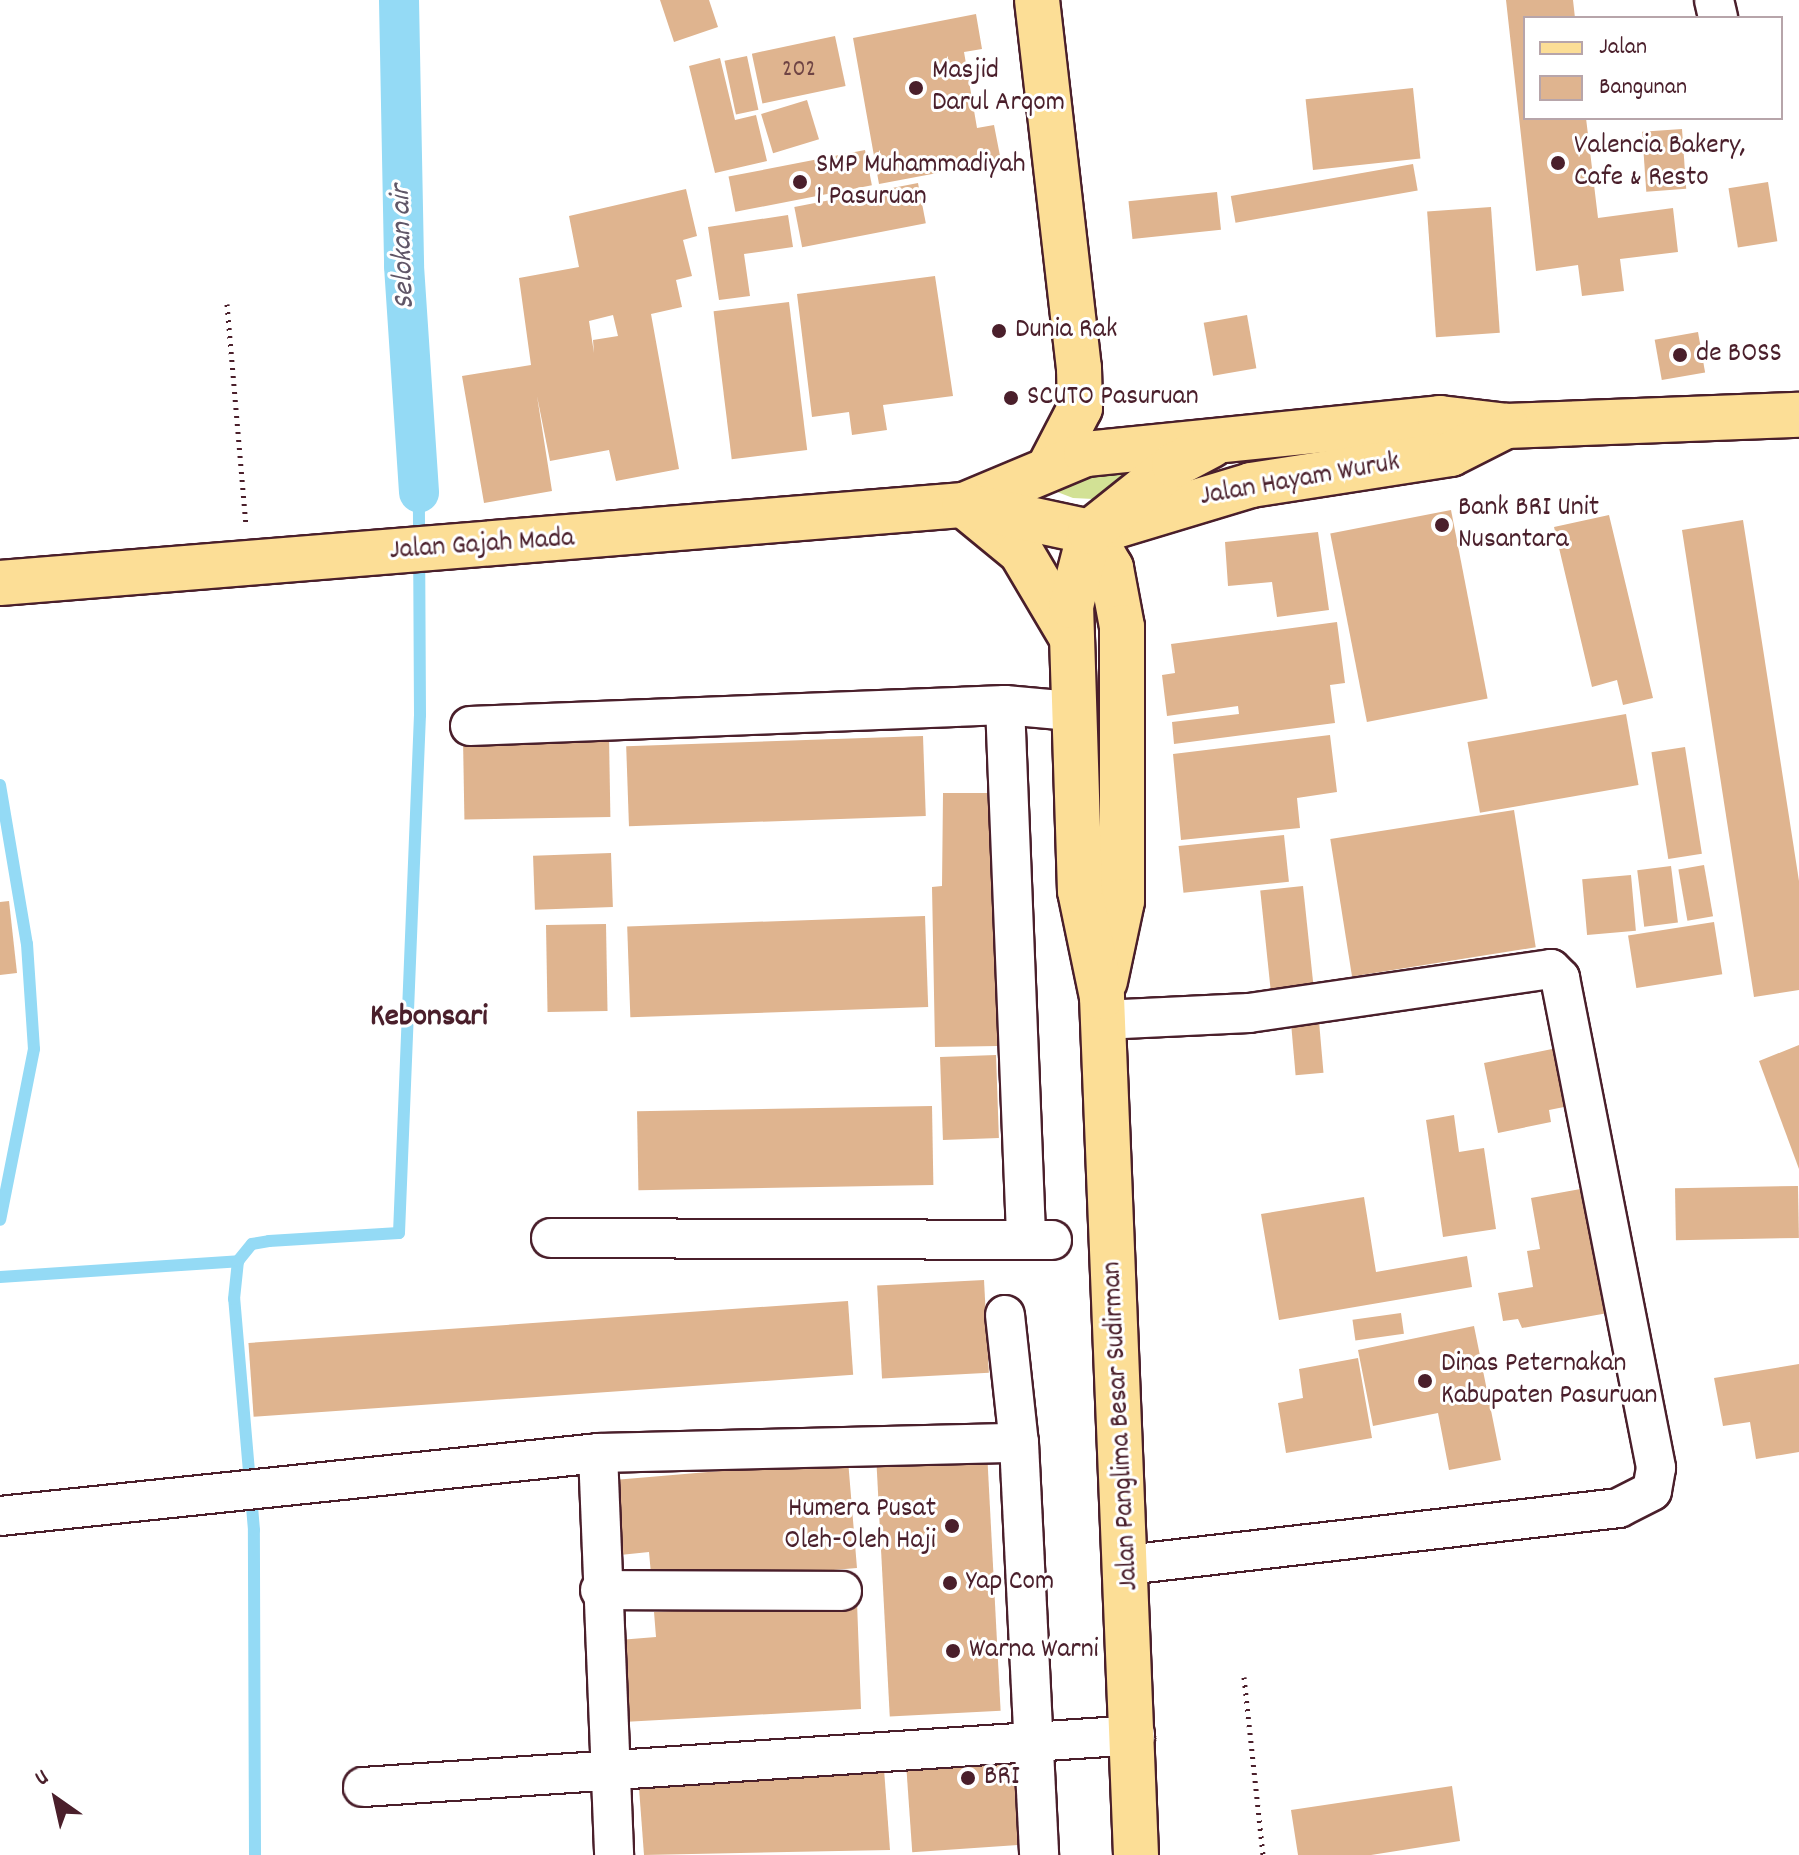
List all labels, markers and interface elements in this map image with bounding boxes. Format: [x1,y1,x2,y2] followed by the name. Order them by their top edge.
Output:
[1523,16,1783,120] legend
[1599,31,1647,65] text: Jalan
[932,55,1065,121] place label: Masjid Darul Arqom
[782,57,816,85] house number: 202
[1599,71,1687,105] text: Bangunan
[907,79,925,97] marker: Masjid Darul Arqom
[1574,130,1746,196] place label: Valencia Bakery, Cafe & Resto
[816,149,1025,215] place label: SMP Muhammadiyah 1 Pasuruan
[1549,154,1567,172] marker: Valencia Bakery, Cafe & Resto
[791,173,809,191] marker: SMP Muhammadiyah 1 Pasuruan
[385,184,425,310] water label: Selokan air
[1015,314,1117,348] place label: Dunia Rak
[990,322,1008,340] marker: Dunia Rak
[1696,338,1782,372] place label: de BOSS
[1671,346,1689,364] marker: de BOSS
[1027,381,1199,415] place label: SCUTO Pasuruan
[1002,389,1020,407] marker: SCUTO Pasuruan
[1198,447,1402,515] street label: Jalan Hayam Wuruk
[1458,492,1599,558] place label: Bank BRI Unit Nusantara
[1433,516,1451,534] marker: Bank BRI Unit Nusantara
[388,523,576,569] street label: Jalan Gajah Mada
[370,999,488,1037] district label: Kebonsari
[1097,1260,1147,1592] street label: Jalan Panglima Besar Sudirman
[1441,1348,1658,1414] place label: Dinas Peternakan Kabupaten Pasuruan
[1416,1372,1434,1390] marker: Dinas Peternakan Kabupaten Pasuruan
[784,1493,936,1559] place label: Humera Pusat Oleh-Oleh Haji
[943,1517,961,1535] marker: Humera Pusat Oleh-Oleh Haji
[966,1566,1054,1600] place label: Yap Com
[941,1574,959,1592] marker: Yap Com
[969,1634,1099,1668] place label: Warna Warni
[944,1642,962,1660] marker: Warna Warni
[16,1759,96,1839] north arrow
[984,1761,1020,1795] place label: BRI
[29,1763,55,1795] text: U
[959,1769,977,1787] marker: BRI

